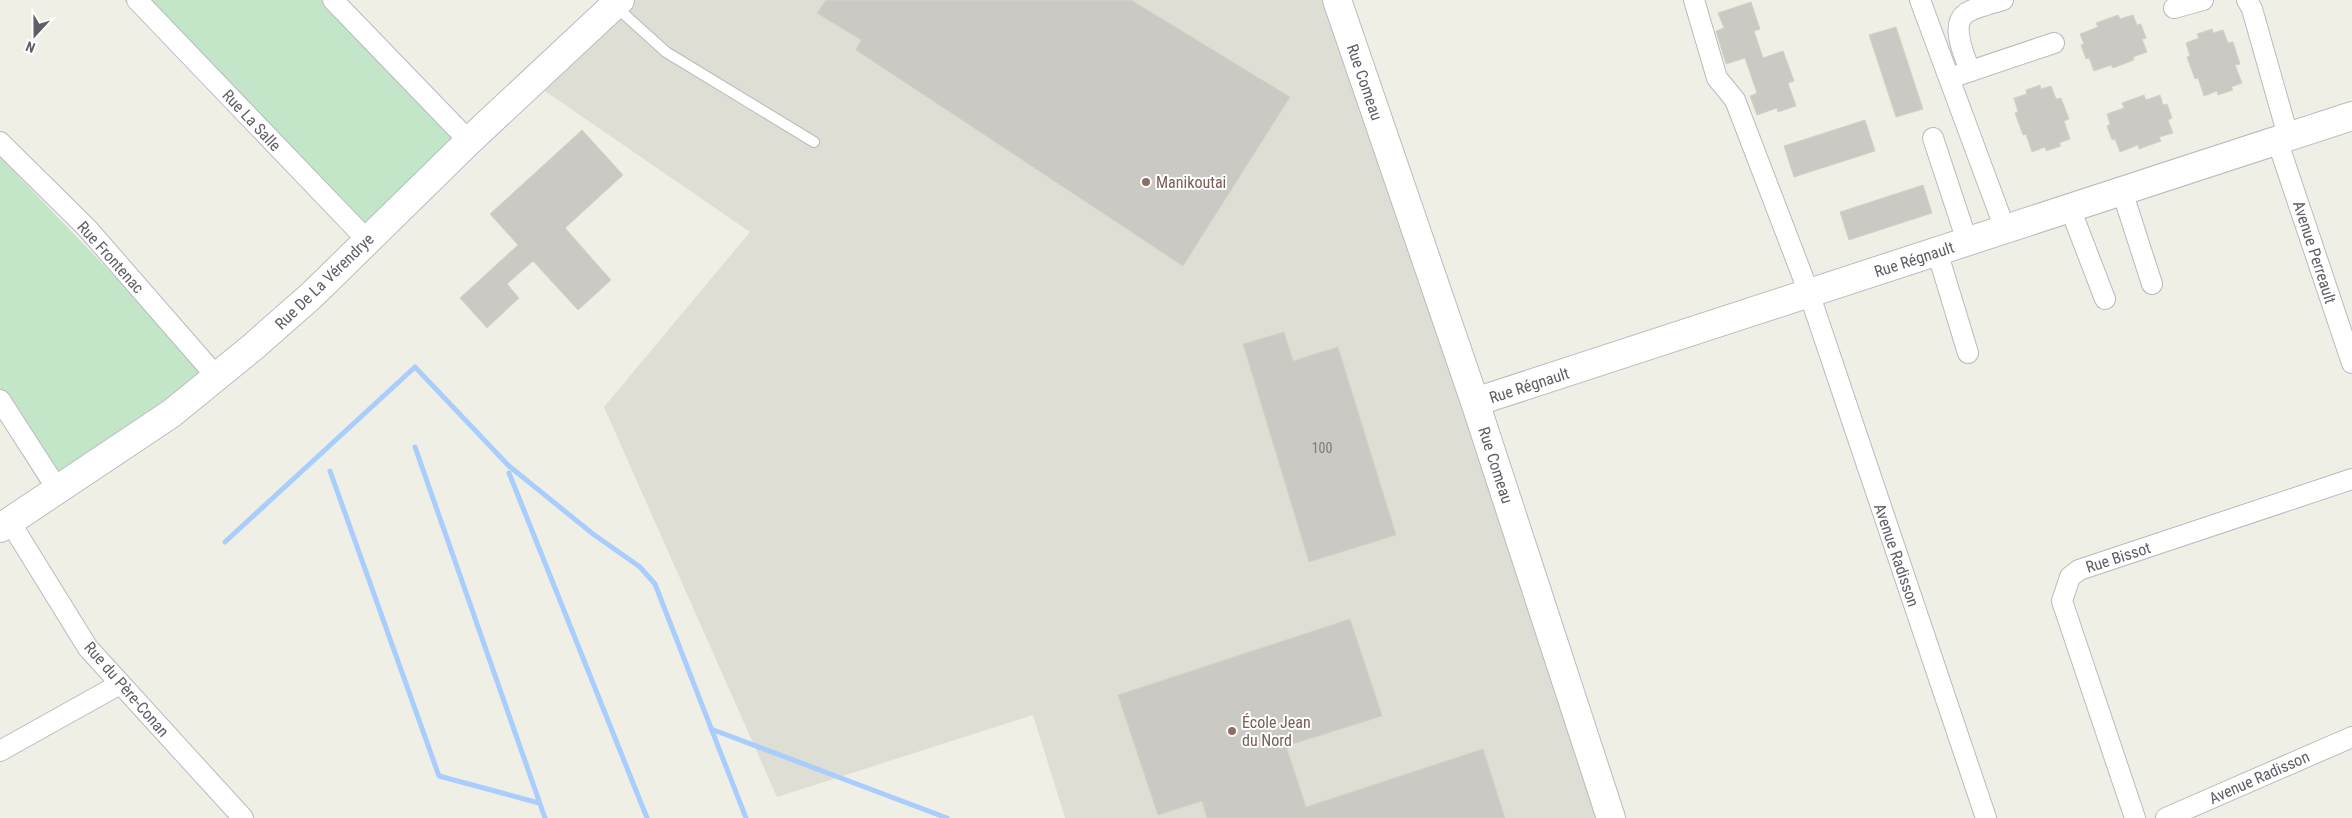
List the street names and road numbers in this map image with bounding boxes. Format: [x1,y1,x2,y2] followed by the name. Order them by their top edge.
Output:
[1343,42,1386,123] street label: Rue Comeau
[218,86,285,155] street label: Rue La Salle
[2289,198,2340,306] street label: Avenue Perreault
[73,217,148,297] street label: Rue Frontenac
[271,229,378,333] street label: Rue De La Vérendrye
[1872,238,1957,281] street label: Rue Régnault
[1487,364,1572,407] street label: Rue Régnault
[1474,424,1517,506] street label: Rue Comeau
[1870,501,1923,609] street label: Avenue Radisson
[2083,538,2153,577] street label: Rue Bissot
[80,638,173,741] street label: Rue du Père-Conan
[2206,747,2312,808] street label: Avenue Radisson

